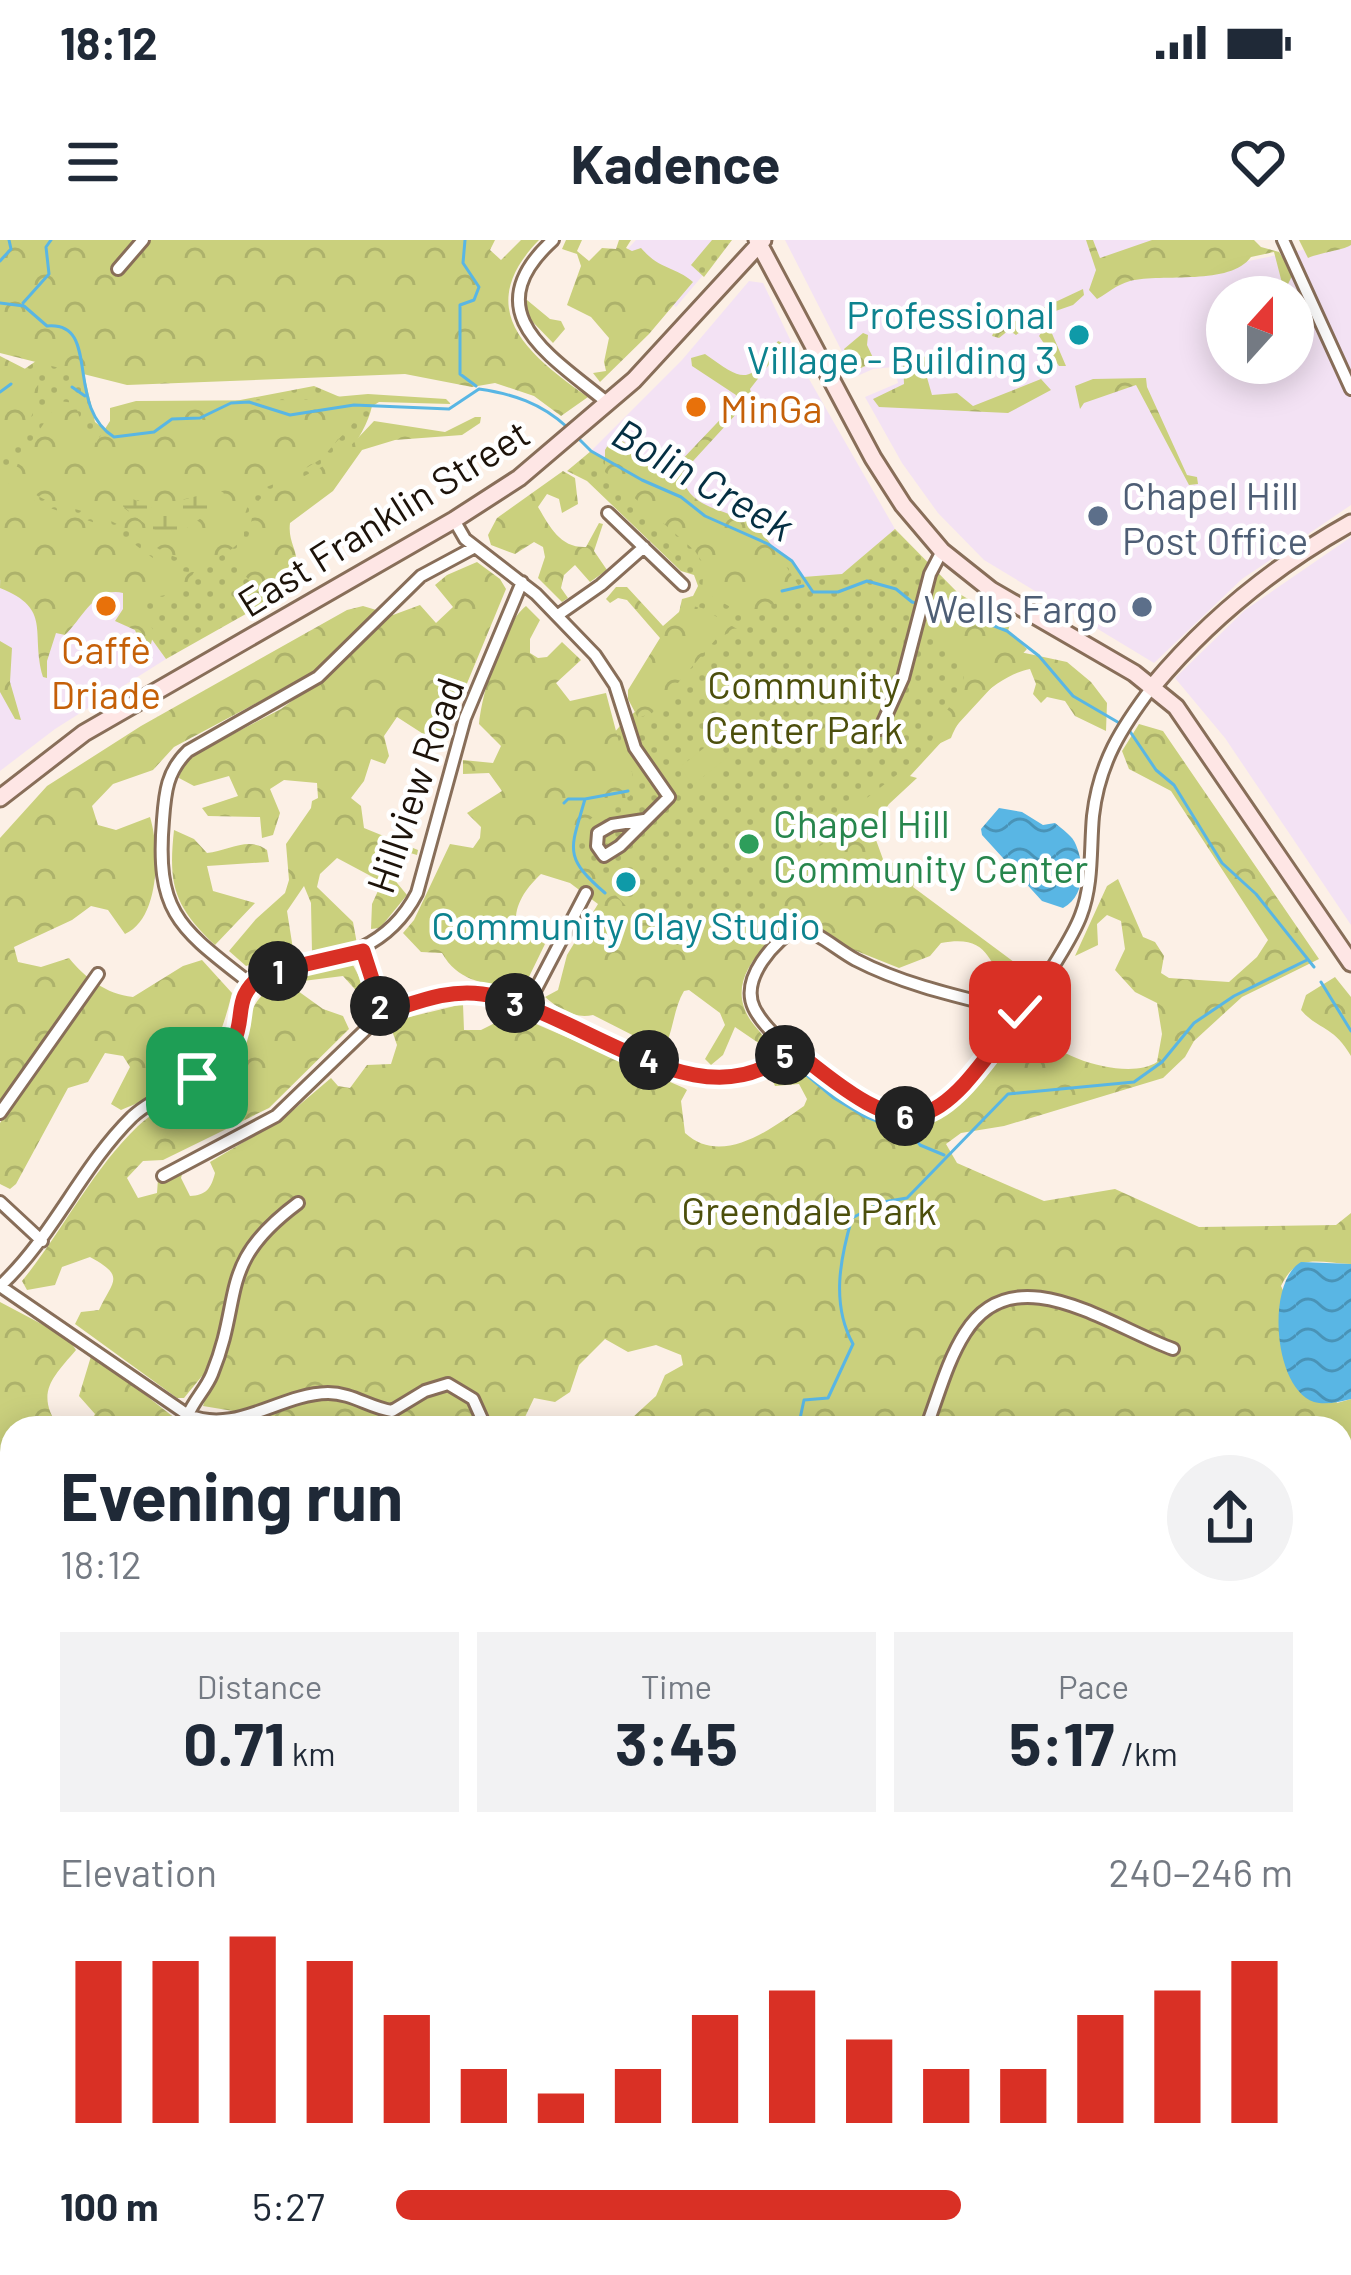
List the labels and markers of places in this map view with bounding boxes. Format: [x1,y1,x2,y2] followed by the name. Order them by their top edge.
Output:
[747,290,1055,382] place label: Professional Village - Building 3
[1066,322,1092,348] marker: Professional Village - Building 3
[720,384,822,431] place label: MinGa
[683,394,709,420] marker: MinGa
[1122,471,1308,563] place label: Chapel Hill Post Office
[1085,503,1111,529] marker: Chapel Hill Post Office
[924,584,1118,631] place label: Wells Fargo
[93,593,119,619] marker: Caffè Driade
[1129,594,1155,620] marker: Wells Fargo
[51,625,161,717] place label: Caffè Driade
[773,799,1088,891] place label: Chapel Hill Community Center
[736,831,762,857] marker: Chapel Hill Community Center
[613,869,639,895] marker: Community Clay Studio
[431,901,821,948] place label: Community Clay Studio
[248,941,308,1001] pin: 1
[969,961,1071,1063] pin
[485,973,545,1033] pin: 3
[350,976,410,1036] pin: 2
[755,1025,815,1085] pin: 5
[146,1027,248,1129] pin
[619,1030,679,1090] pin: 4
[875,1086,935,1146] pin: 6

